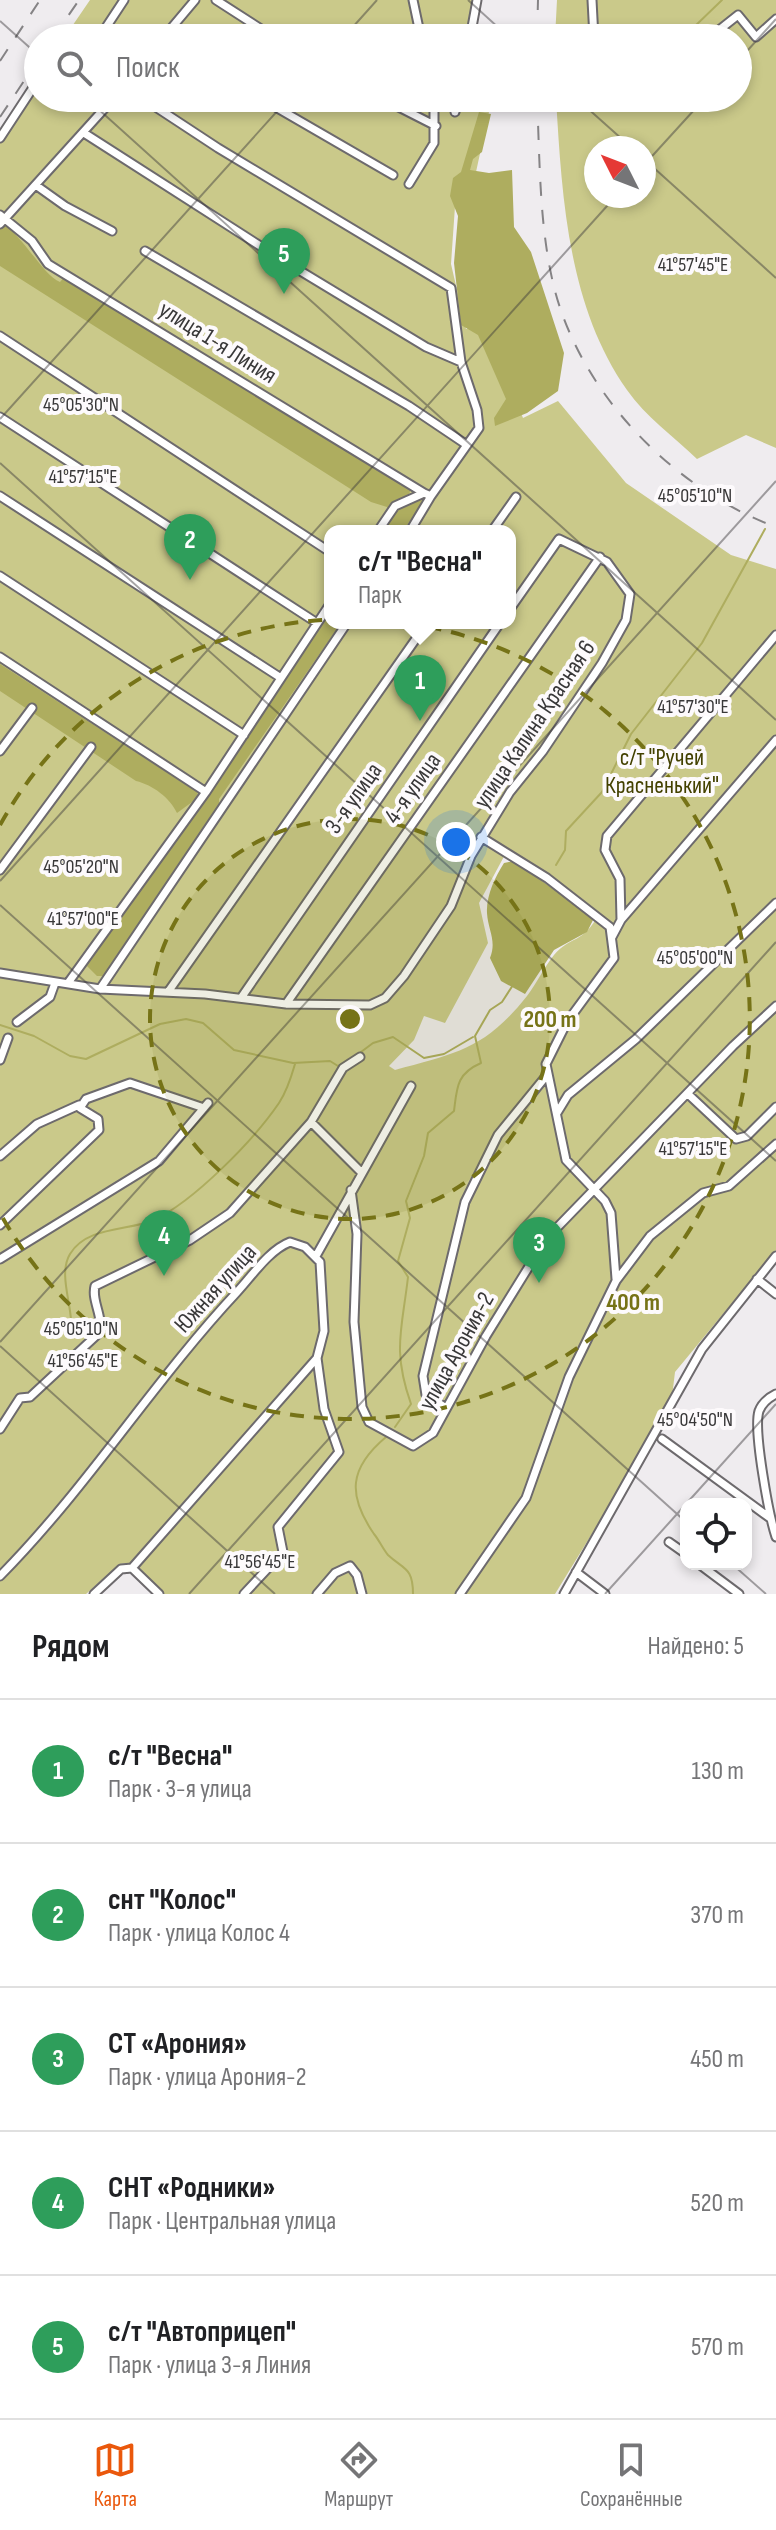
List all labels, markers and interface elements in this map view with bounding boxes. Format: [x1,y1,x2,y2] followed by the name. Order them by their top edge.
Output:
[24,24,752,112] search box
[52,46,96,90] icon: search
[116,50,179,86] text: Поиск
[584,136,656,208] north arrow
[258,228,310,294] pin: 5
[658,253,728,277] text: 41°57'45"E
[154,295,282,390] street label: улица 1-я Линия
[43,393,119,417] text: 45°05'30"N
[48,465,118,489] text: 41°57'15"E
[658,484,732,508] text: 45°05'10"N
[164,514,216,580] pin: 2
[324,525,516,629] popup
[358,544,482,580] text: с/т "Весна"
[358,580,402,611] text: Парк
[467,635,601,814] street label: улица Калина Красная 6
[394,655,446,721] pin: 1
[657,695,729,719] text: 41°57'30"E
[605,743,719,800] park label: с/т "Ручей Красненький"
[378,747,447,829] street label: 4-я улица
[319,757,388,839] street label: 3-я улица
[436,822,476,862] your location
[43,855,119,879] text: 45°05'20"N
[47,907,119,931] text: 41°57'00"E
[657,946,733,970] text: 45°05'00"N
[336,1005,364,1033] centre of rings
[523,1005,577,1034] text: 200 m
[658,1137,728,1161] text: 41°57'15"E
[138,1210,190,1276] pin: 4
[513,1217,565,1283] pin: 3
[168,1238,263,1339] street label: Южная улица
[412,1287,501,1415] street label: улица Арония-2
[606,1288,660,1317] text: 400 m
[44,1317,118,1341] text: 45°05'10"N
[48,1349,118,1373] text: 41°56'45"E
[657,1408,733,1432] text: 45°04'50"N
[680,1498,752,1570] map controls
[680,1498,752,1570] button: locate
[225,1550,295,1574] text: 41°56'45"E
[32,1626,110,1667] text: Рядом
[648,1631,744,1662] text: Найдено: 5
[108,1738,232,1774] text: с/т "Весна"
[53,1756,63,1787] text: 1
[692,1756,744,1787] text: 130 m
[108,1774,252,1805] text: Парк · 3-я улица
[108,1882,236,1918] text: снт "Колос"
[52,1900,64,1931] text: 2
[690,1900,744,1931] text: 370 m
[108,1918,290,1949] text: Парк · улица Колос 4
[108,2026,247,2062] text: СТ «Арония»
[52,2044,64,2075] text: 3
[690,2044,744,2075] text: 450 m
[108,2062,306,2093] text: Парк · улица Арония-2
[108,2170,275,2206] text: СНТ «Родники»
[52,2188,64,2219] text: 4
[690,2188,744,2219] text: 520 m
[108,2206,336,2237] text: Парк · Центральная улица
[108,2314,296,2350] text: с/т "Автоприцеп"
[52,2332,64,2363] text: 5
[691,2332,744,2363] text: 570 m
[108,2350,311,2381] text: Парк · улица 3-я Линия
[93,2438,137,2513] tab: Карта
[324,2438,393,2513] tab: Маршрут
[580,2438,683,2513] tab: Сохранённые

